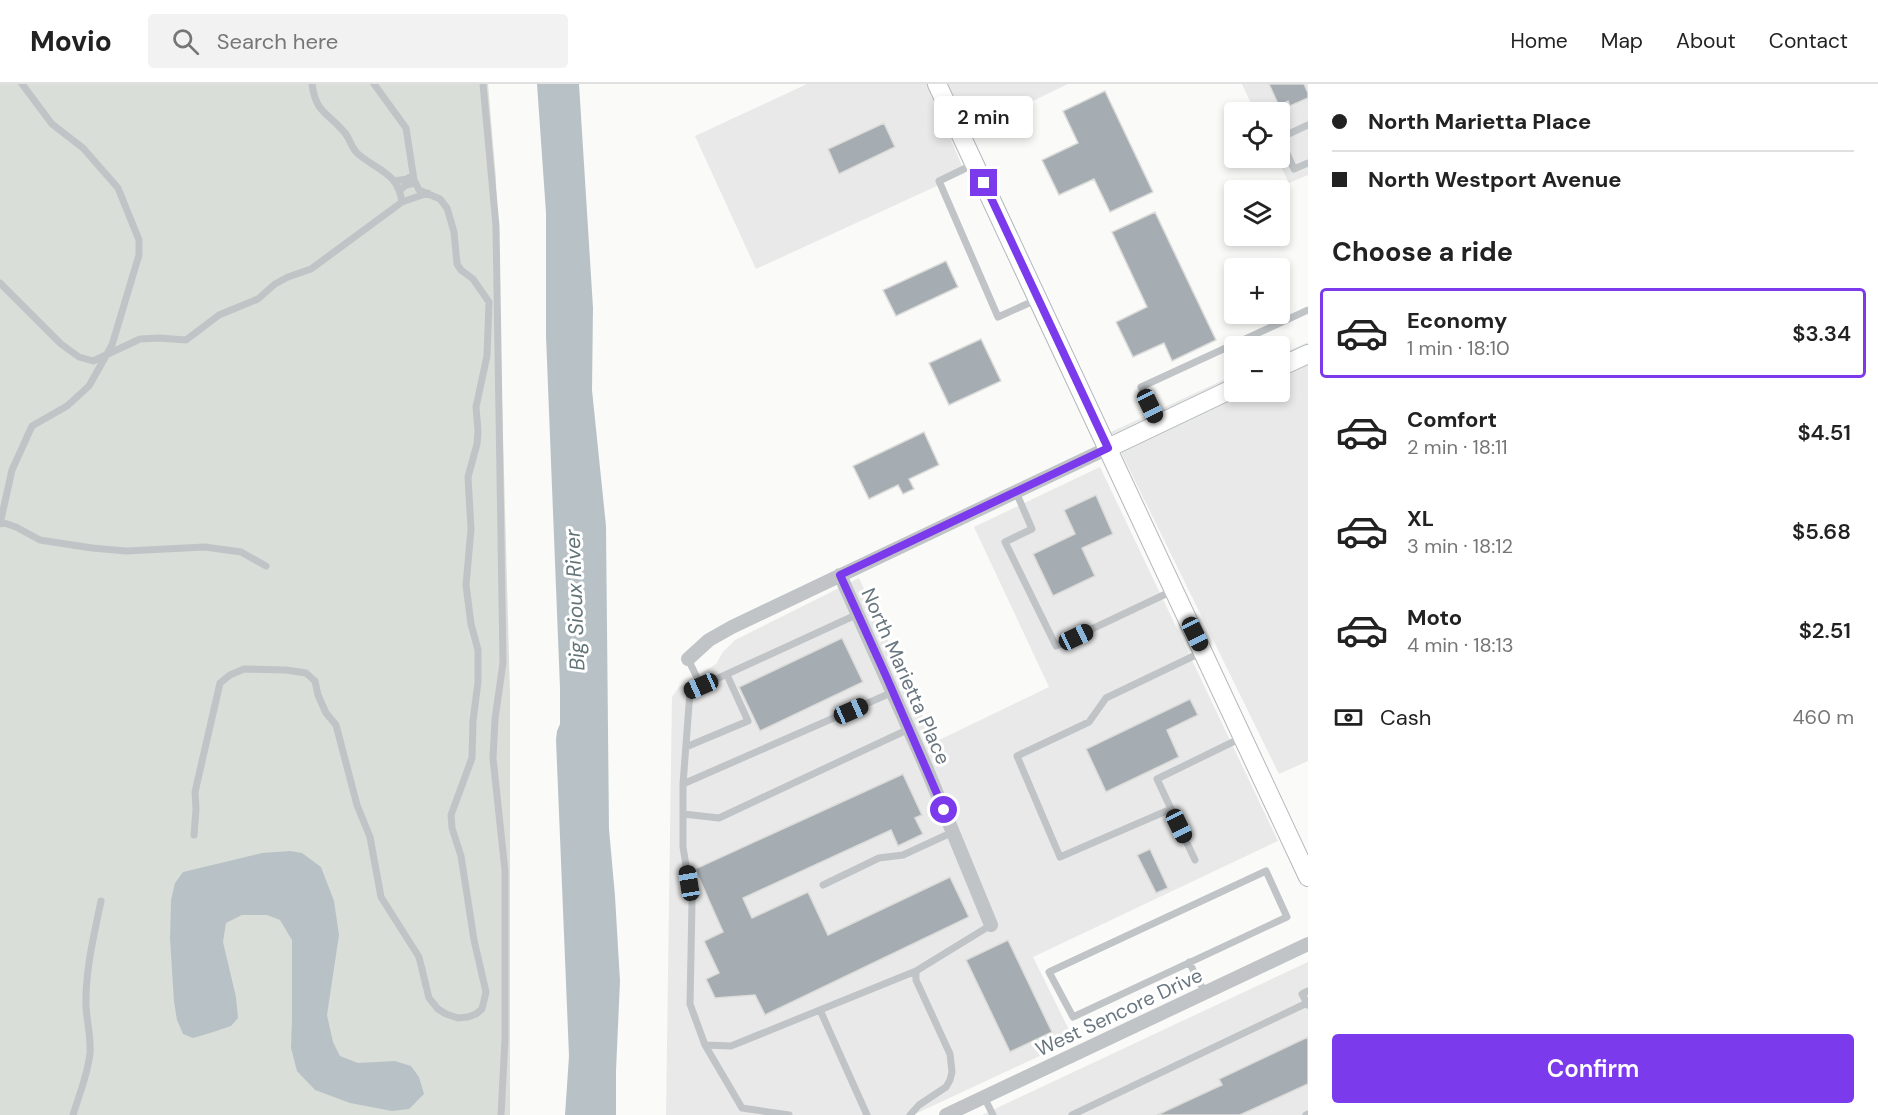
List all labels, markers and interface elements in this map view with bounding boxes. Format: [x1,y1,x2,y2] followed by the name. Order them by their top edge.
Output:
[148,14,568,68] search box
[30,23,112,60] text: Movio
[169,25,202,58] icon: search
[217,27,338,56] text: Search here
[1510,27,1568,55] text: Home
[1601,27,1643,55] text: Map
[1676,27,1736,55] text: About
[1769,27,1848,55] text: Contact
[934,96,1034,138] callout: 2 min
[1224,102,1290,402] map controls
[1224,102,1290,168] button: locate
[957,104,1010,130] text: 2 min
[1368,107,1591,136] text: North Marietta Place
[1368,165,1622,194] text: North Westport Avenue
[970,169,997,196] route end
[1224,180,1290,246] button: layers
[1332,234,1513,269] text: Choose a ride
[1224,258,1290,324] button: +
[1335,306,1389,360] icon: car
[1407,306,1507,335] text: Economy
[1792,319,1851,348] text: $3.34
[1407,335,1510,361] text: 1 min · 18:10
[1224,336,1290,402] button: −
[1134,386,1166,426] car
[1335,405,1389,459] icon: car
[1407,405,1497,434] text: Comfort
[1797,418,1851,447] text: $4.51
[1407,434,1507,460] text: 2 min · 18:11
[1335,504,1389,558] icon: car
[1407,504,1434,533] text: XL
[1792,517,1851,546] text: $5.68
[558,527,591,671] water label: Big Sioux River
[1407,533,1513,559] text: 3 min · 18:12
[855,584,957,768] street label: North Marietta Place
[1335,603,1389,657] icon: car
[1407,603,1462,632] text: Moto
[1179,614,1211,654] car
[1799,616,1851,645] text: $2.51
[1056,621,1096,653] car
[1407,632,1514,658] text: 4 min · 18:13
[681,670,721,702] car
[831,695,871,727] car
[1332,701,1365,734] icon: cash
[1380,703,1431,732] text: Cash
[1792,704,1854,730] text: 460 m
[930,796,957,823] route start
[1163,806,1195,846] car
[677,864,701,902] car
[1031,962,1207,1062] street label: West Sencore Drive
[1332,1034,1854,1103] button: Confirm

